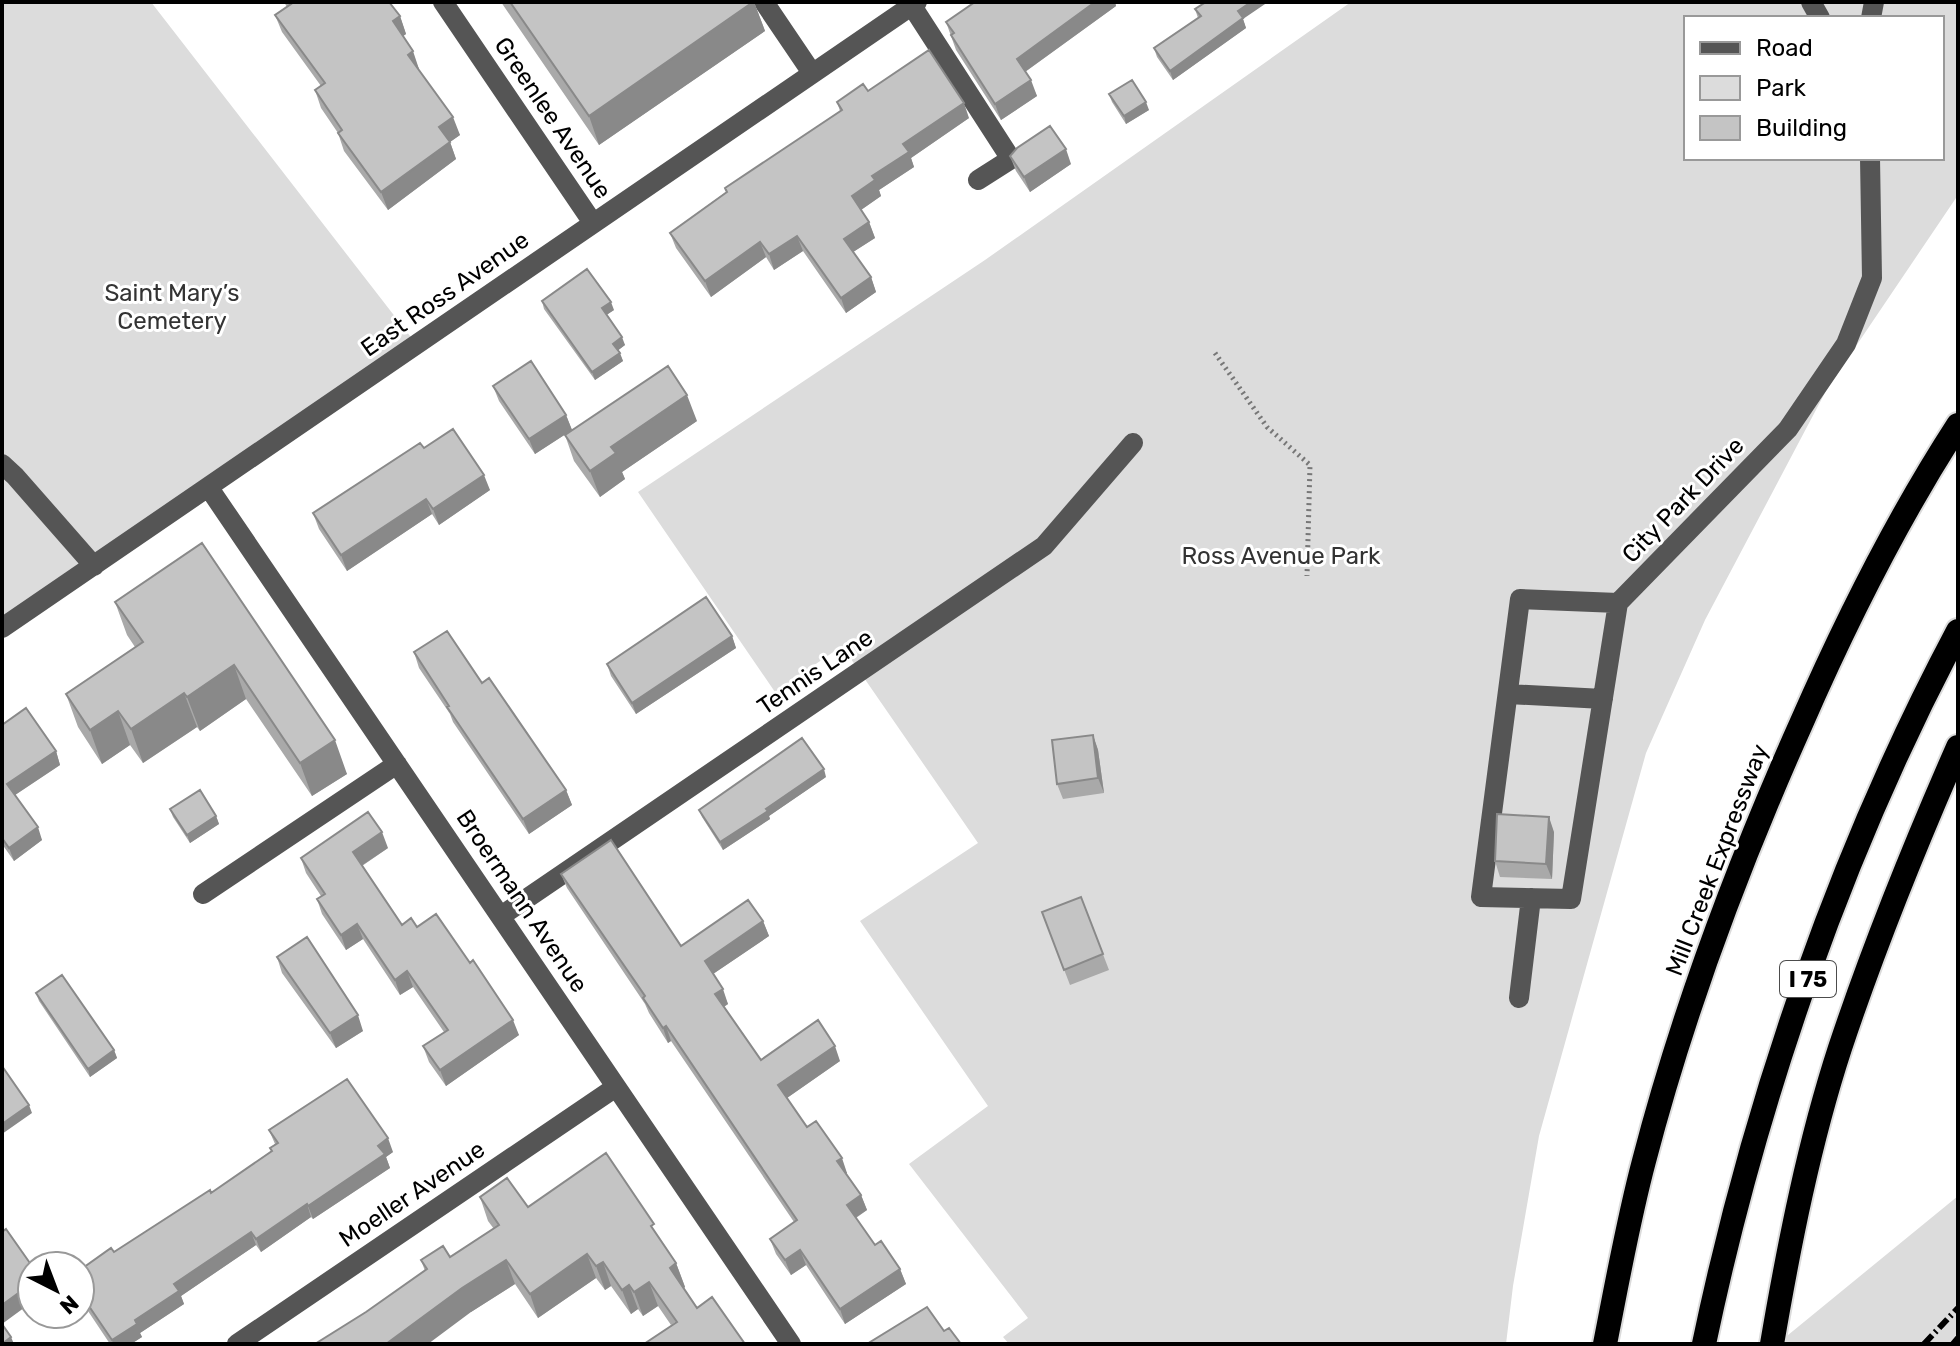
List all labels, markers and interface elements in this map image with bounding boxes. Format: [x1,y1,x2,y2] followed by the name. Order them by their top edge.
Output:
[1684,16,1944,160] legend
[489,32,617,204] street label: Greenlee Avenue
[1756,34,1813,62] text: Road
[1756,74,1807,102] text: Park
[1756,114,1847,142] text: Building
[356,226,534,362] street label: East Ross Avenue
[104,279,240,335] park label: Saint Mary’s Cemetery
[1616,432,1750,568] street label: City Park Drive
[1182,542,1381,570] park label: Ross Avenue Park
[752,623,878,721] street label: Tennis Lane
[1660,740,1774,980] street label: Mill Creek Expressway
[450,804,594,998] street label: Broermann Avenue
[1780,961,1836,997] road number: I 75
[334,1135,490,1253] street label: Moeller Avenue
[16,1250,96,1330] north arrow
[54,1289,84,1320] text: N

